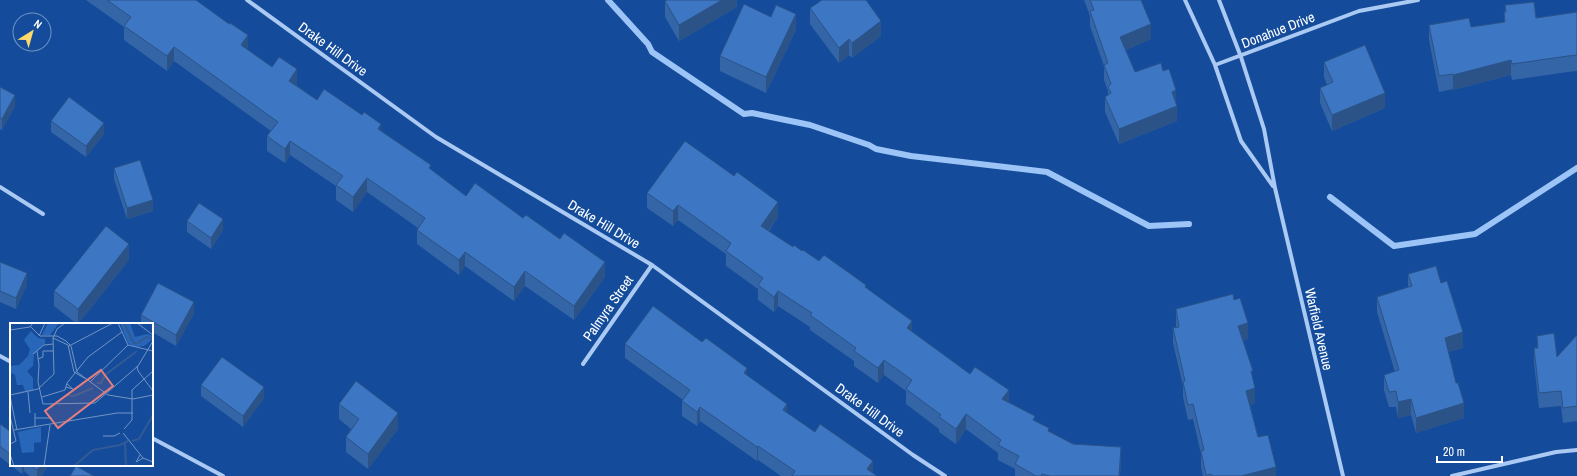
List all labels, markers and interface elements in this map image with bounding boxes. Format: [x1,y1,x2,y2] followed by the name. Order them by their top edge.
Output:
[1239,8,1317,52] street label: Donahue Drive
[12,12,52,52] north arrow
[31,16,45,32] text: N
[295,18,371,80] street label: Drake Hill Drive
[565,195,643,253] street label: Drake Hill Drive
[579,272,637,344] street label: Palmyra Street
[1301,286,1337,372] street label: Warfield Avenue
[10,323,153,466] inset map
[832,379,908,441] street label: Drake Hill Drive
[1437,438,1502,464] scale bar
[1443,444,1465,460] text: 20 m

